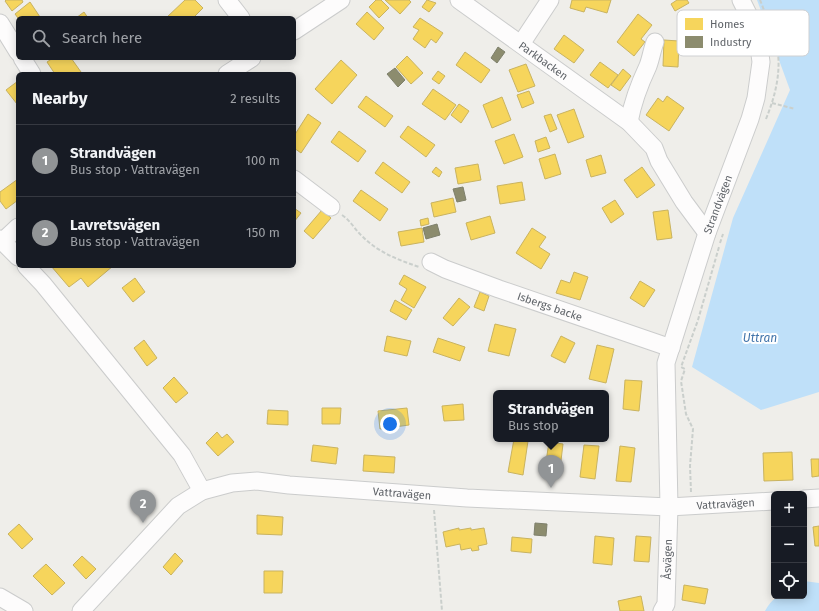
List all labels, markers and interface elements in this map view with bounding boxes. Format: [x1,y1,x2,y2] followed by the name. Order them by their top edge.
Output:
[677,10,809,56] legend
[16,16,296,60] search box
[710,18,744,31] text: Homes
[30,27,52,49] icon: search
[62,29,142,47] text: Search here
[710,36,752,49] text: Industry
[516,39,570,83] street label: Parkbacken
[32,88,87,109] text: Nearby
[230,91,280,106] text: 2 results
[70,144,156,162] text: Strandvägen
[42,153,48,168] text: 1
[245,153,280,168] text: 100 m
[70,162,200,177] text: Bus stop · Vattravägen
[701,173,735,236] street label: Strandvägen
[70,216,160,234] text: Lavretsvägen
[42,225,48,240] text: 2
[246,225,280,240] text: 150 m
[70,234,200,249] text: Bus stop · Vattravägen
[515,290,584,324] street label: Isbergs backe
[743,331,777,345] water label: Uttran
[493,390,609,442] popup
[508,400,594,418] text: Strandvägen
[380,414,400,434] your location
[508,418,559,433] text: Bus stop
[538,455,564,488] pin: 1
[372,485,432,502] street label: Vattravägen
[130,490,156,523] pin: 2
[771,491,807,599] map controls
[771,491,807,527] button: +
[696,496,755,512] street label: Vattravägen
[771,527,807,563] button: −
[660,539,675,579] street label: Åsvägen
[771,563,807,599] button: locate

